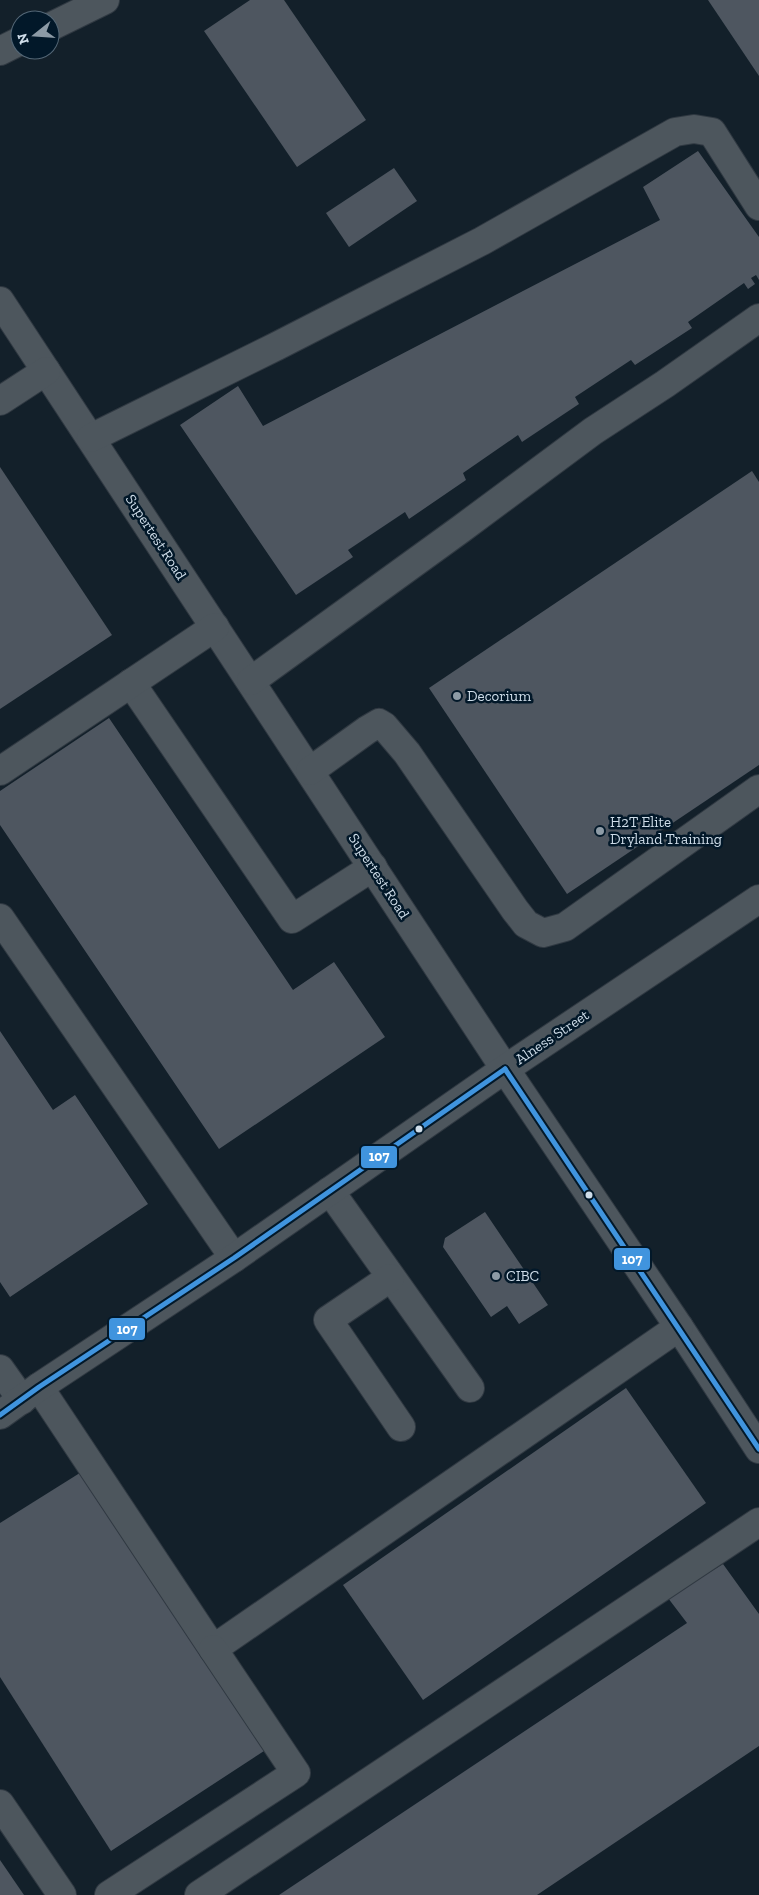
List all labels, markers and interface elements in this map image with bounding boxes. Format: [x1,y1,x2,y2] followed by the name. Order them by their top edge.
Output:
[10,10,60,60] north arrow
[13,31,33,46] text: N
[122,491,191,584] street label: Supertest Road
[467,687,531,705] place label: Decorium
[451,690,463,702] marker: Decorium
[610,813,722,848] place label: H2T Elite Dryland Training
[594,825,606,837] marker: H2T Elite Dryland Training
[345,830,414,923] street label: Supertest Road
[512,1005,593,1068] street label: Alness Street
[414,1124,424,1134] unlabelled marker
[360,1145,398,1169] line badge: 107
[369,1148,389,1165] text: 107
[584,1190,594,1200] unlabelled marker
[613,1247,651,1271] line badge: 107
[622,1251,642,1268] text: 107
[506,1267,539,1285] place label: CIBC
[490,1270,502,1282] marker: CIBC
[108,1317,146,1341] line badge: 107
[117,1321,137,1338] text: 107

